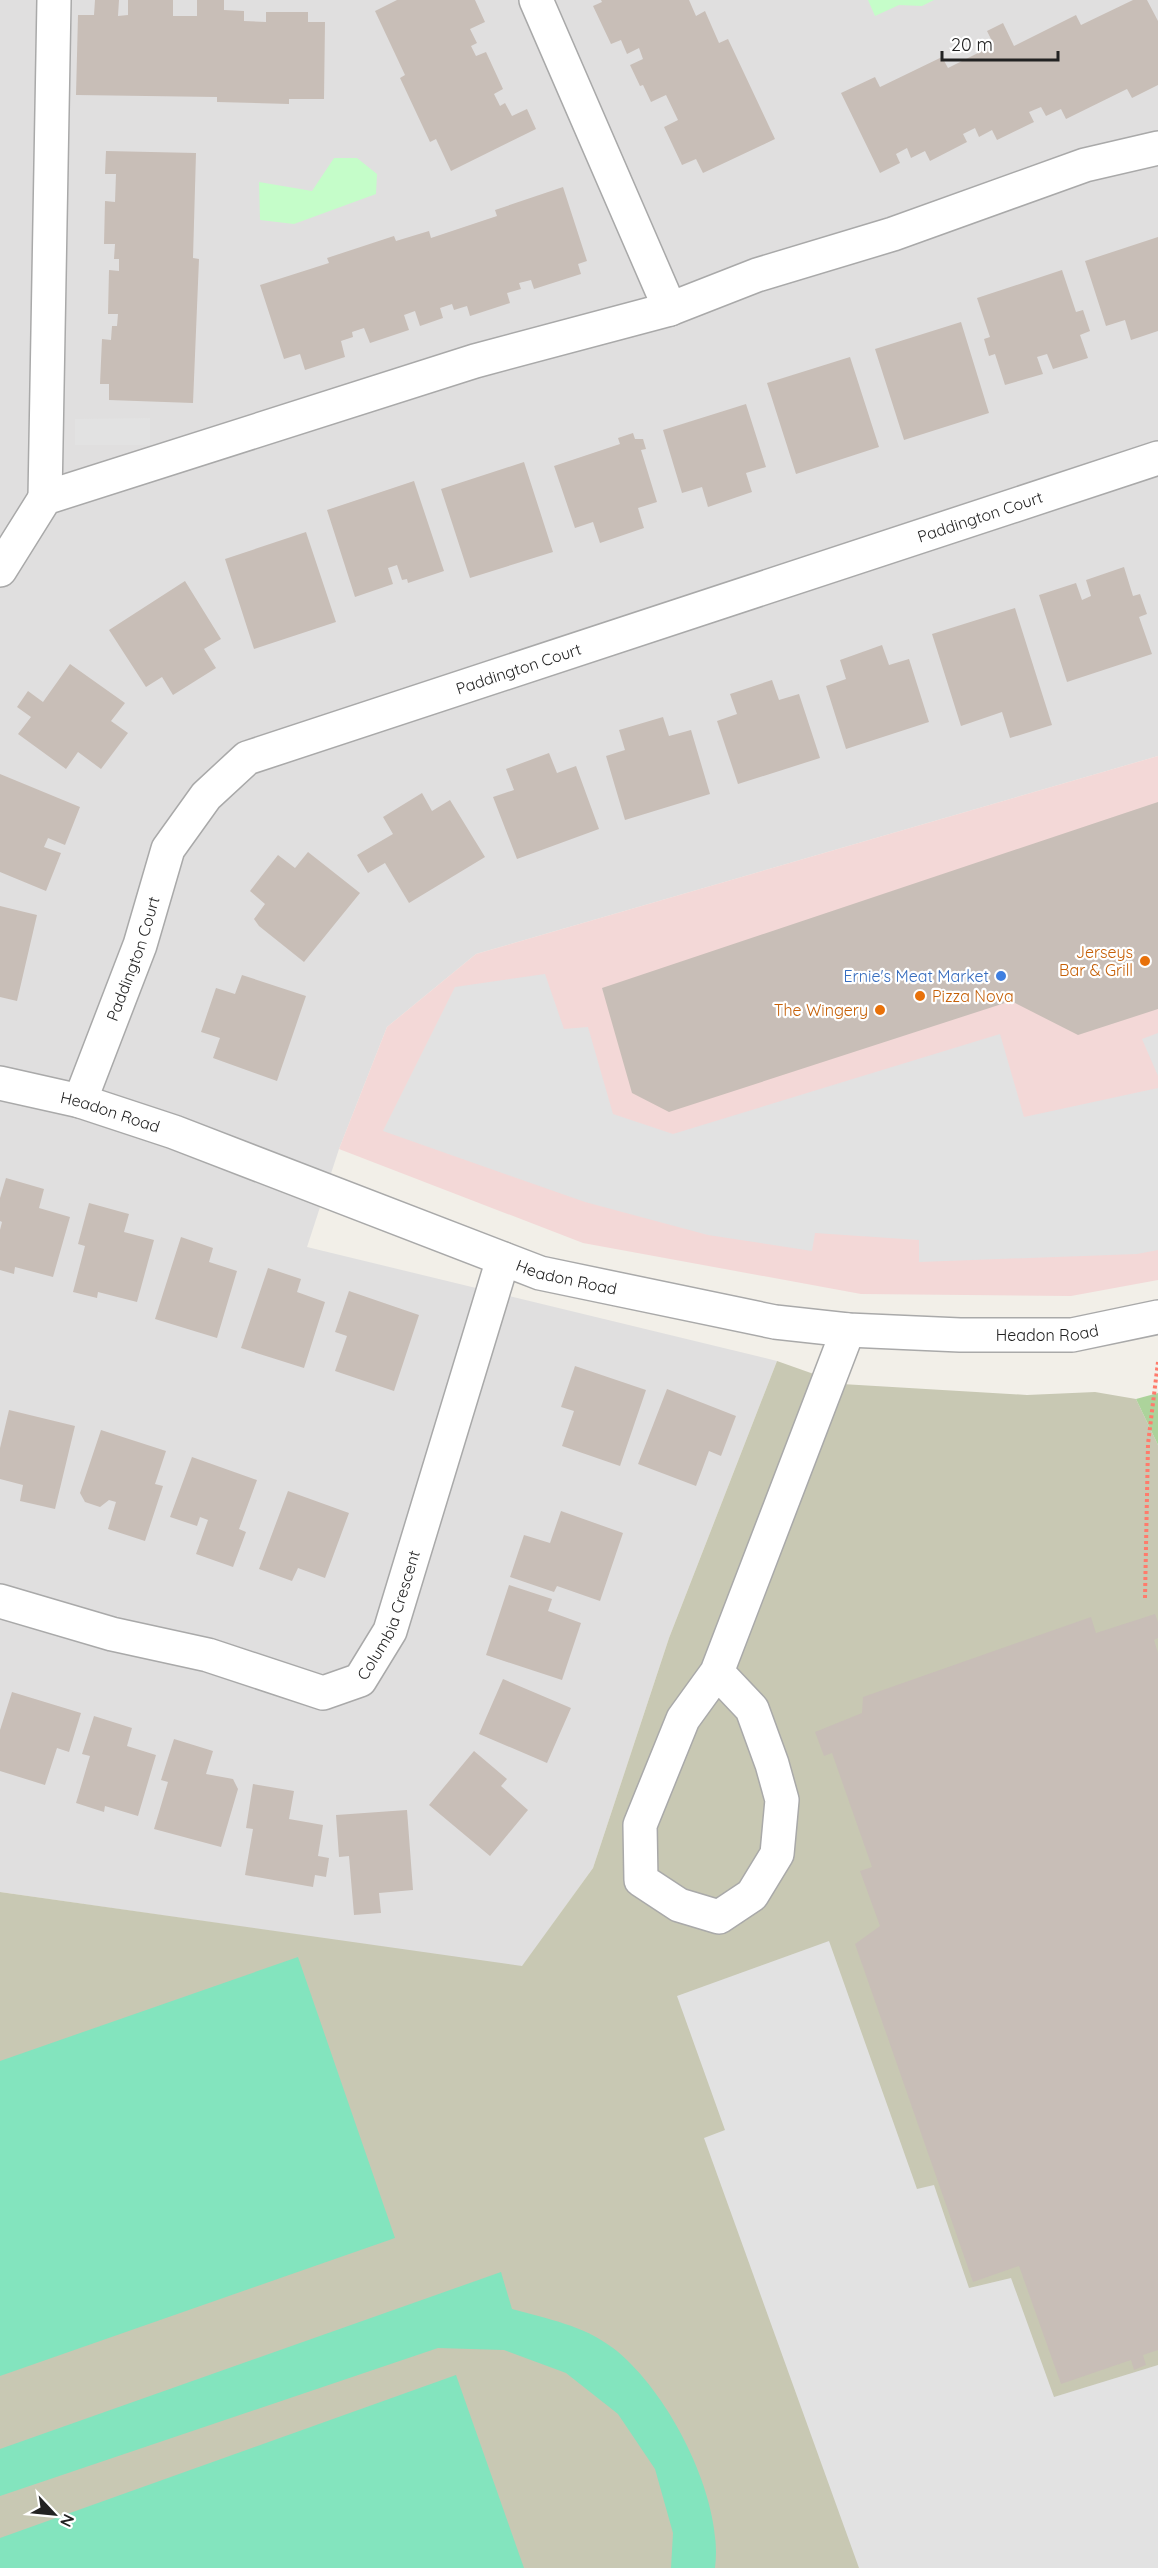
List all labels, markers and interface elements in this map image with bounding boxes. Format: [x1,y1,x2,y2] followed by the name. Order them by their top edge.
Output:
[942,24,1058,62] scale bar
[951,33,993,56] text: 20 m
[915,487,1045,547] street label: Paddington Court
[453,639,584,699] street label: Paddington Court
[102,894,164,1024] street label: Paddington Court
[1059,942,1133,980] place label: Jerseys Bar & Grill
[1138,954,1152,968] marker: Jerseys Bar & Grill
[843,966,989,986] place label: Ernie's Meat Market
[994,969,1008,983] marker: Ernie's Meat Market
[932,986,1014,1006] place label: Pizza Nova
[913,989,927,1003] marker: Pizza Nova
[774,1000,868,1020] place label: The Wingery
[873,1003,887,1017] marker: The Wingery
[59,1087,162,1137] street label: Headon Road
[513,1255,619,1299] street label: Headon Road
[996,1320,1100,1345] street label: Headon Road
[352,1548,424,1684] street label: Columbia Crescent
[24,2484,84,2544] north arrow
[56,2511,79,2530] text: N

